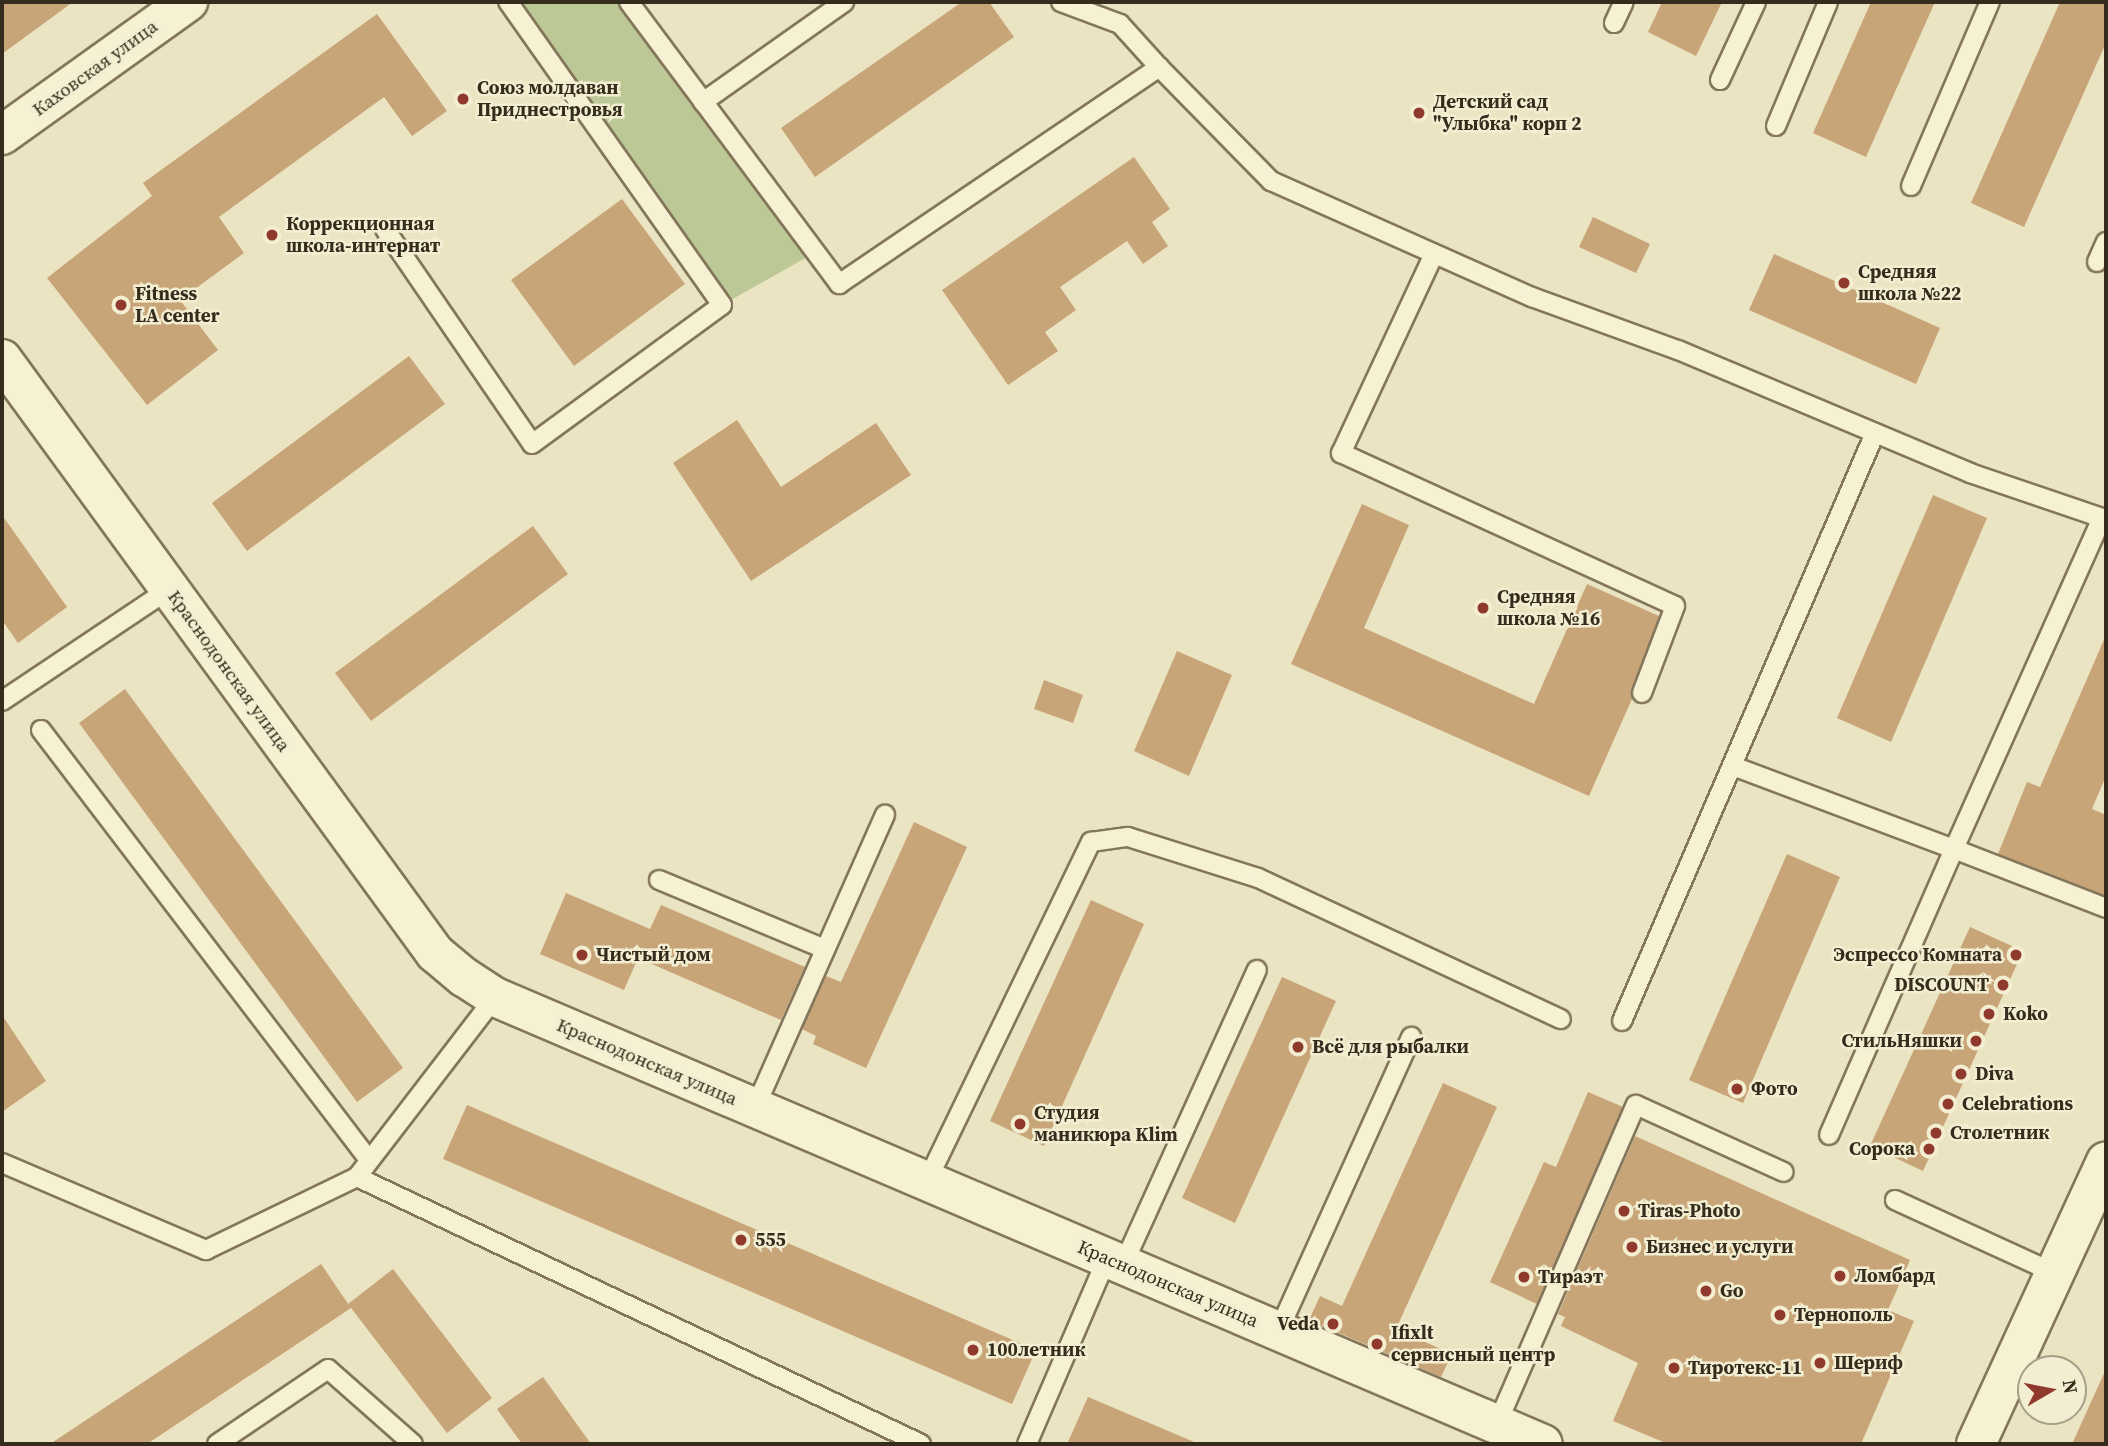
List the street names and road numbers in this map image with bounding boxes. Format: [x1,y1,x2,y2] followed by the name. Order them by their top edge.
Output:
[28,15,162,121] street label: Каховская улица
[163,586,295,756] street label: Краснодонская улица
[553,1014,741,1110] street label: Краснодонская улица
[1074,1236,1262,1332] street label: Краснодонская улица

